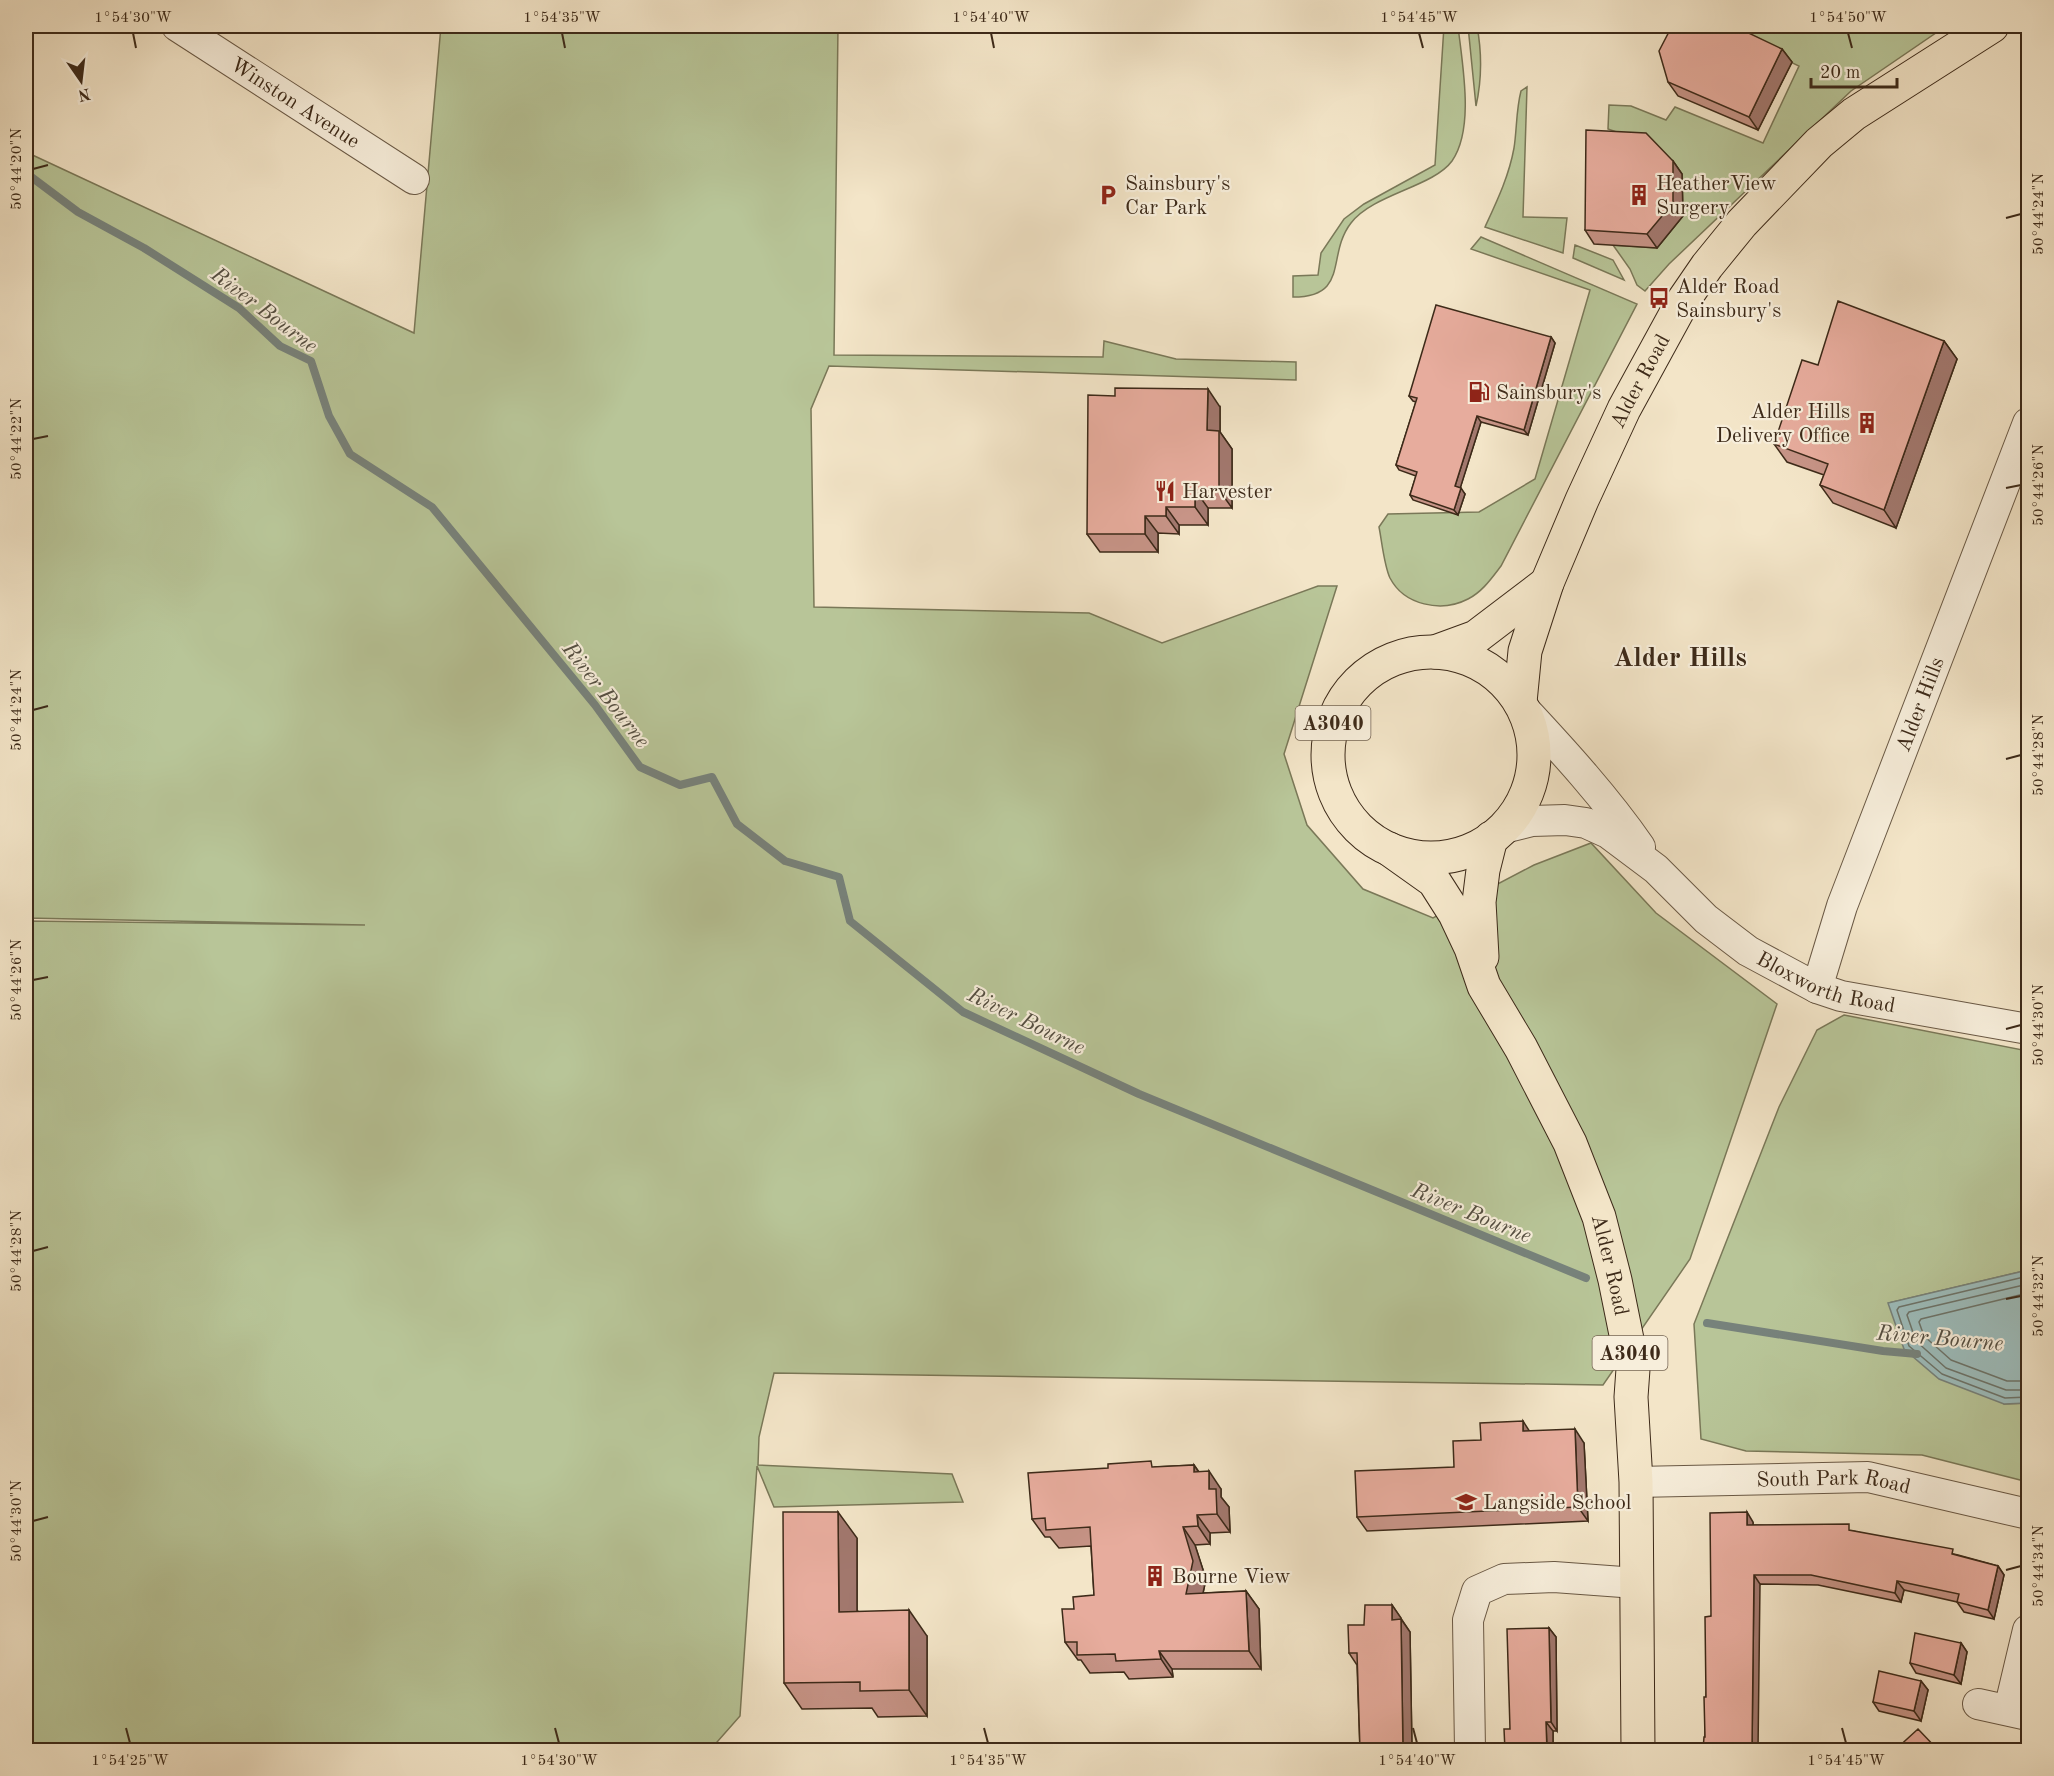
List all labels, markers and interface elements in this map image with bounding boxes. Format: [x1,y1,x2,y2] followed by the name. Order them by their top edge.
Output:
[94,11,172,26] text: 1°54'30"W
[523,11,601,26] text: 1°54'35"W
[952,11,1030,26] text: 1°54'40"W
[1380,11,1458,26] text: 1°54'45"W
[1809,11,1887,26] text: 1°54'50"W
[51,51,111,111] north arrow
[1811,51,1896,89] scale bar
[226,54,363,153] street label: Winston Avenue
[1820,64,1860,82] text: 20 m
[76,84,92,103] text: N
[10,128,25,210] text: 50°44'20"N
[2032,173,2047,255] text: 50°44'24"N
[1125,174,1230,219] place label: Sainsbury's Car Park
[1656,174,1777,219] place label: HeatherView Surgery
[1096,183,1120,207] parking icon: Sainsbury's Car Park
[1627,183,1651,207] building icon: HeatherView Surgery
[206,263,321,358] water label: River Bourne
[1676,277,1781,322] place label: Alder Road Sainsbury's
[1647,286,1671,310] bus stop icon: Alder Road Sainsbury's
[1608,331,1675,432] street label: Alder Road
[1467,380,1491,404] fuel station icon: Sainsbury's
[1496,383,1601,404] place label: Sainsbury's
[10,398,25,480] text: 50°44'22"N
[1716,402,1850,447] place label: Alder Hills Delivery Office
[1855,411,1879,435] building icon: Alder Hills Delivery Office
[2032,444,2047,526] text: 50°44'26"N
[1153,479,1177,503] restaurant icon: Harvester
[1182,482,1272,503] place label: Harvester
[557,638,653,752] water label: River Bourne
[1613,645,1747,672] district label: Alder Hills
[1893,654,1949,755] street label: Alder Hills
[10,669,25,751] text: 50°44'24"N
[1296,706,1370,740] road number: A3040
[2032,714,2047,796] text: 50°44'28"N
[10,939,25,1021] text: 50°44'26"N
[1753,949,1897,1017] street label: Bloxworth Road
[963,984,1088,1060] water label: River Bourne
[2032,984,2047,1066] text: 50°44'30"N
[1407,1179,1534,1248] water label: River Bourne
[10,1210,25,1292] text: 50°44'28"N
[1587,1212,1631,1318] street label: Alder Road
[2032,1255,2047,1337] text: 50°44'32"N
[1875,1322,2004,1355] water label: River Bourne
[1592,1336,1668,1370] road number: A3040
[1756,1468,1913,1499] street label: South Park Road
[10,1480,25,1562] text: 50°44'30"N
[1454,1490,1478,1514] school or university icon: Langside School
[1483,1493,1632,1514] place label: Langside School
[2032,1525,2047,1607] text: 50°44'34"N
[1143,1564,1167,1588] building icon: Bourne View
[1172,1567,1291,1588] place label: Bourne View
[91,1754,169,1769] text: 1°54'25"W
[520,1754,598,1769] text: 1°54'30"W
[949,1754,1027,1769] text: 1°54'35"W
[1378,1754,1456,1769] text: 1°54'40"W
[1807,1754,1885,1769] text: 1°54'45"W

